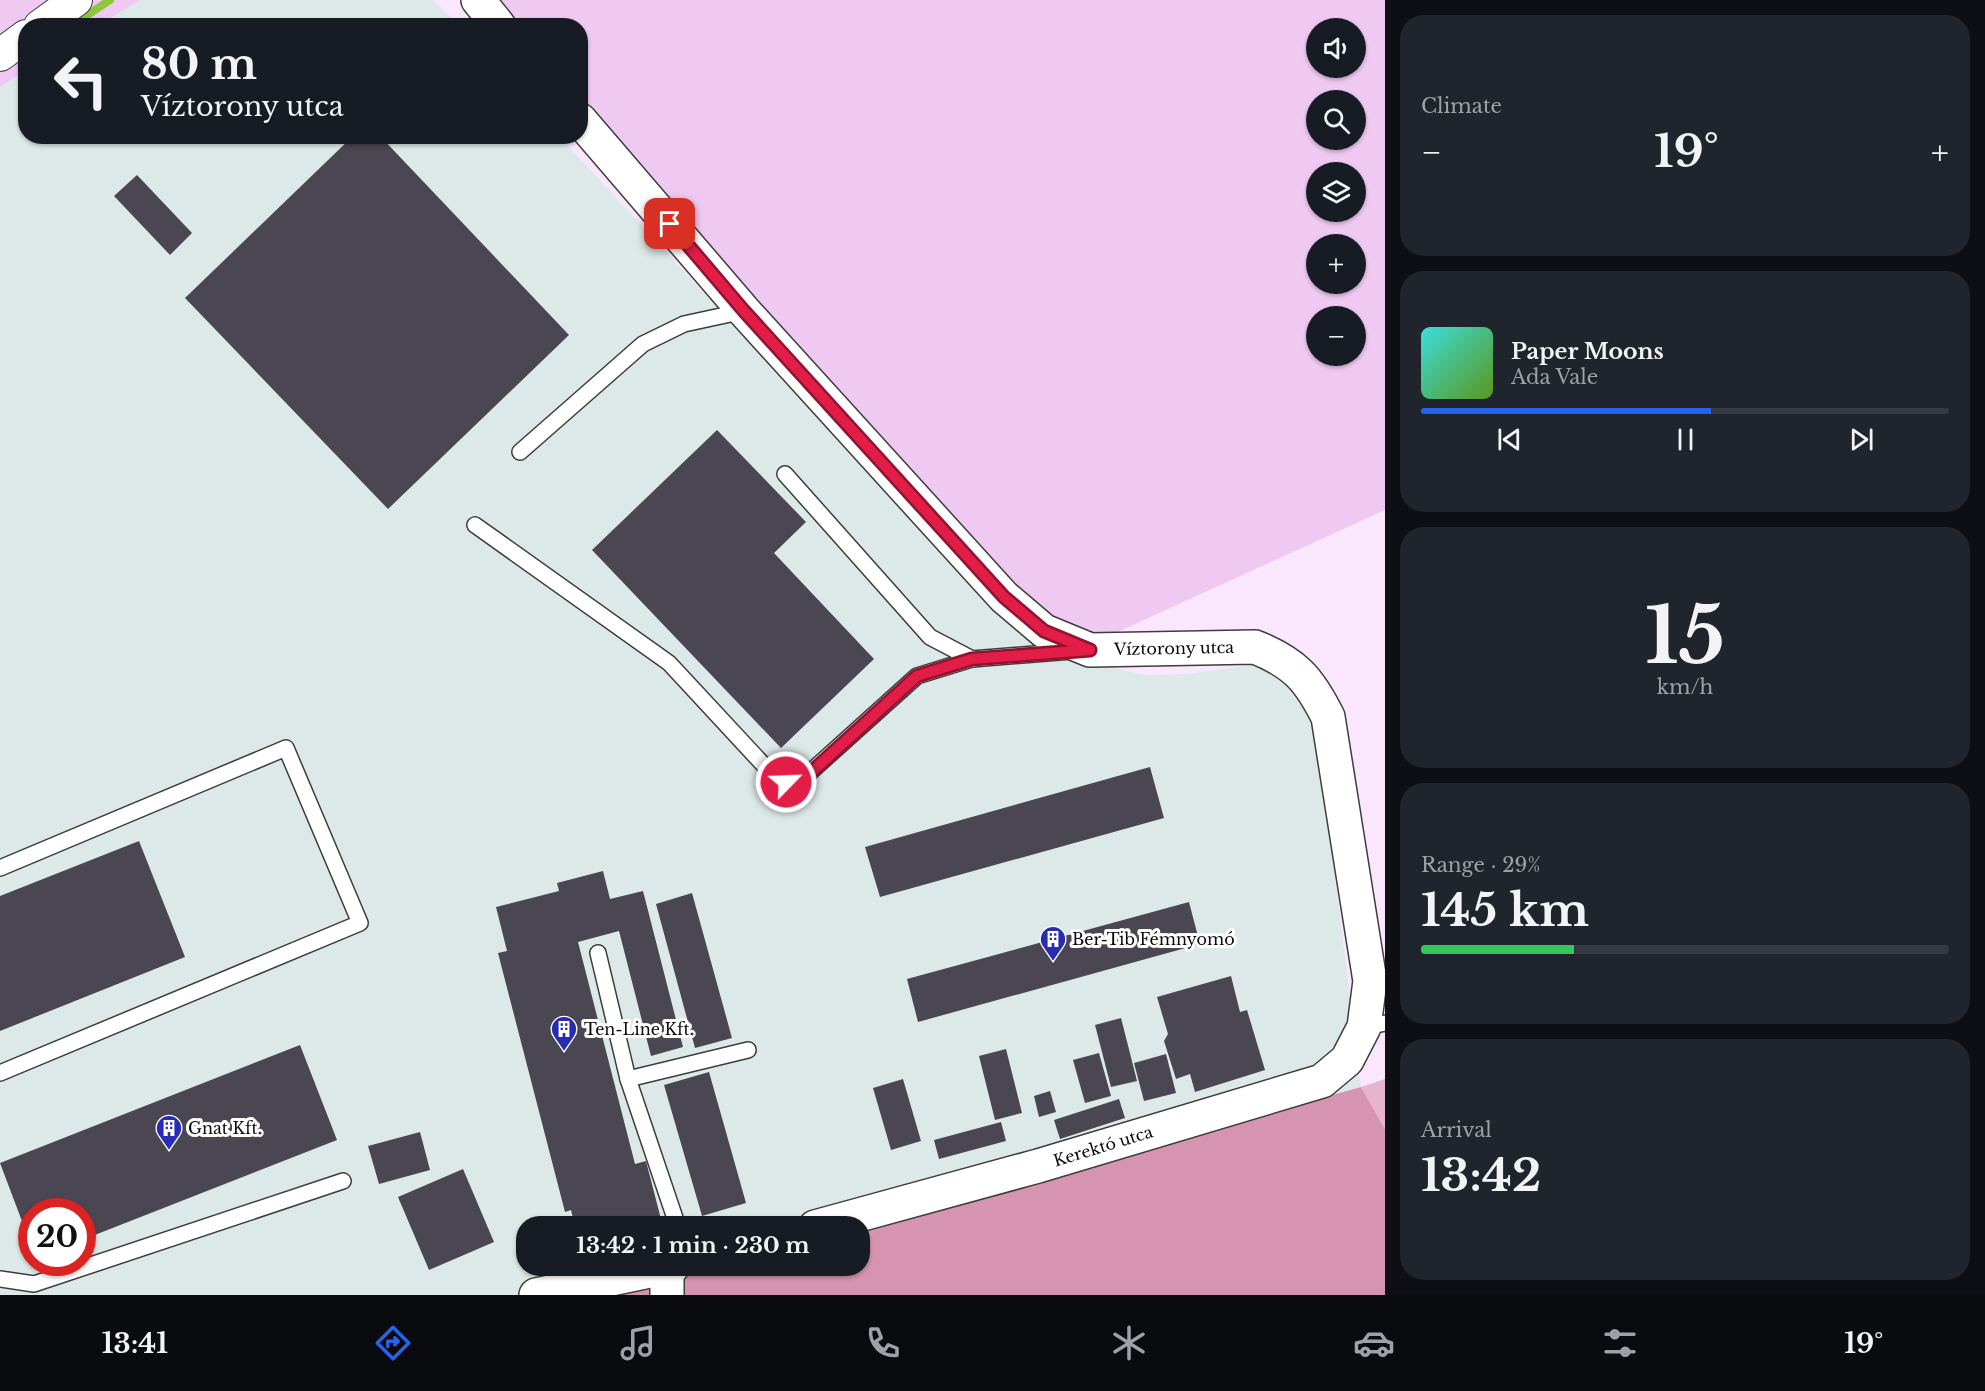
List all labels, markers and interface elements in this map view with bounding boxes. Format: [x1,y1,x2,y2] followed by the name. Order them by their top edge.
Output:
[1306,18,1366,366] map controls
[1306,18,1366,78] button: sound
[141,38,257,90] text: 80 m
[42,42,120,120] icon: left
[141,90,344,123] text: Víztorony utca
[1306,90,1366,150] button: search
[1421,94,1502,118] text: Climate
[1654,123,1719,179] text: 19°
[1421,132,1442,173] text: −
[1931,132,1949,173] text: +
[1306,162,1366,222] button: layers
[644,198,695,249] pin
[653,207,686,240] icon: arrive
[1306,234,1366,294] button: +
[1306,306,1366,366] button: −
[1511,338,1664,365] text: Paper Moons
[1511,365,1598,389] text: Ada Vale
[1493,423,1526,456] icon: previous
[1669,423,1702,456] icon: pause
[1845,423,1878,456] icon: next
[1645,587,1725,684] text: 15
[1113,637,1234,659] street label: Víztorony utca
[1657,675,1713,699] text: km/h
[754,750,818,814] position arrow
[1421,853,1541,877] text: Range · 29%
[1421,882,1589,938] text: 145 km
[1038,924,1068,962] building icon: Ber-Tib Fémnyomó
[1072,929,1235,949] place label: Ber-Tib Fémnyomó
[549,1014,579,1052] building icon: Ten-Line Kft.
[584,1019,694,1039] place label: Ten-Line Kft.
[154,1113,184,1151] building icon: Gnat Kft.
[188,1118,262,1138] place label: Gnat Kft.
[1421,1118,1492,1142] text: Arrival
[1051,1121,1155,1171] street label: Kerektó utca
[1421,1147,1541,1203] text: 13:42
[18,1198,96,1276] speed limit sign: 20
[576,1232,810,1259] text: 13:42 · 1 min · 230 m
[372,1322,414,1364] icon: directions
[617,1322,659,1364] icon: music
[862,1322,904,1364] icon: phone
[1108,1322,1150,1364] icon: climate
[1353,1322,1395,1364] icon: car
[1599,1322,1641,1364] icon: filters
[102,1327,168,1360] text: 13:41
[1844,1327,1883,1360] text: 19°

